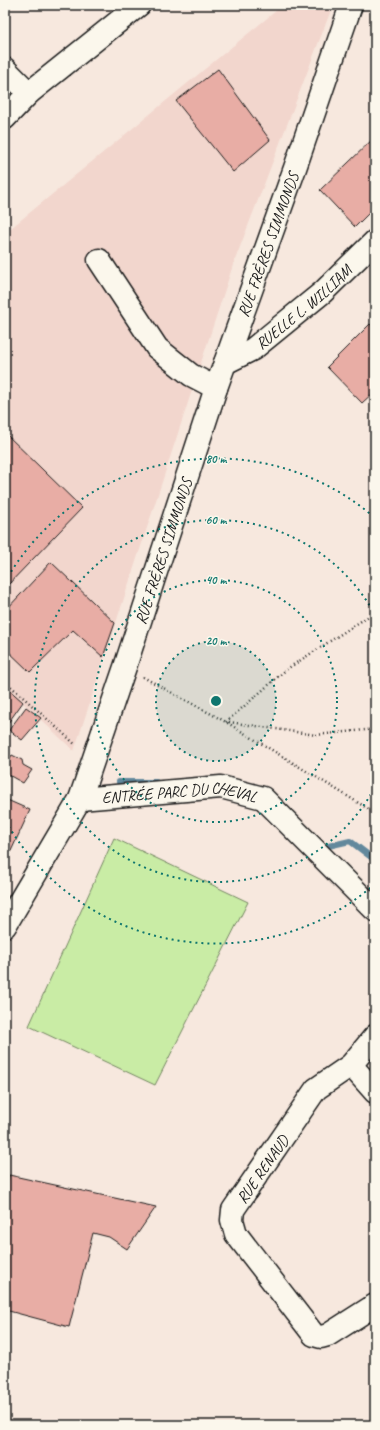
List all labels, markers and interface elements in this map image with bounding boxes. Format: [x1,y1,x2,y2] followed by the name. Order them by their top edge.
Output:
[233,168,304,320] street label: RUE FRÈRES SIMMONDS
[252,260,357,354] street label: RUELLE L. WILLIAM
[206,451,227,467] text: 80 m
[131,474,198,627] street label: RUE FRÈRES SIMMONDS
[206,512,228,528] text: 60 m
[206,572,227,588] text: 40 m
[206,633,227,649] text: 20 m
[209,694,223,708] centre of rings
[101,778,259,808] street label: ENTRÉE PARC DU CHEVAL
[232,1130,294,1207] street label: RUE RENAUD

